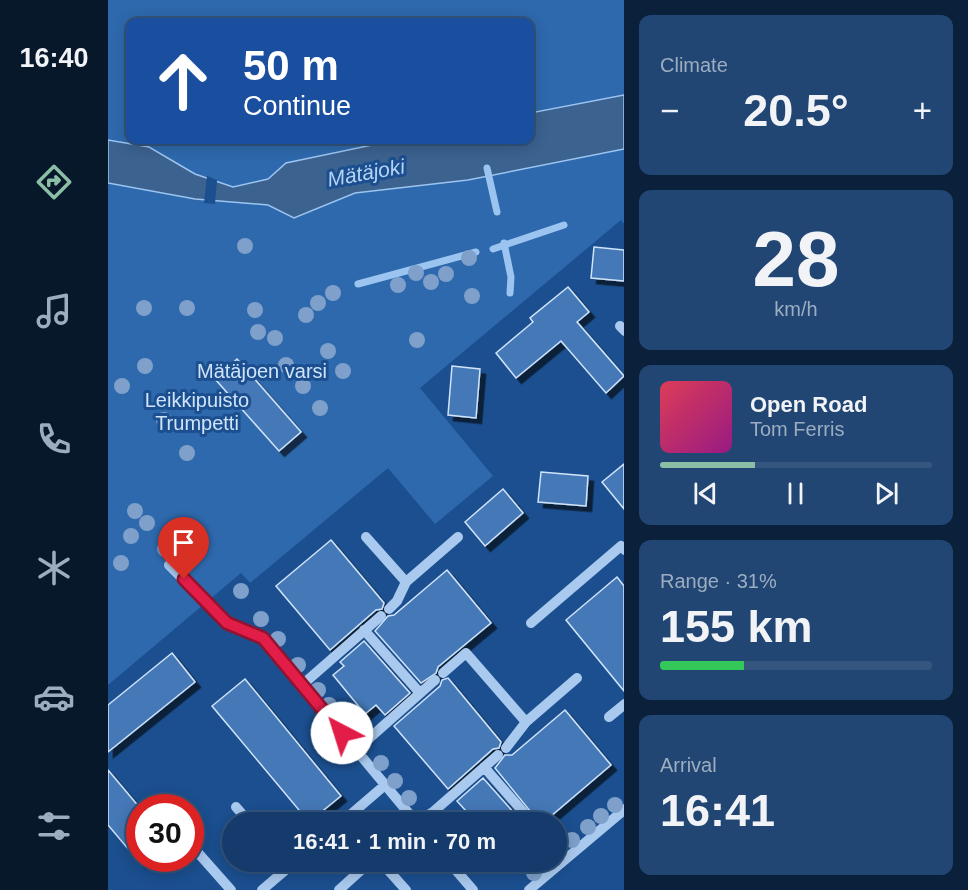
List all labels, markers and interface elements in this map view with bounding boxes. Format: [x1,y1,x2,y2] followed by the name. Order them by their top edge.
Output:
[144,42,222,120] icon: ahead
[243,42,339,89] text: 50 m
[19,43,89,73] text: 16:40
[660,54,728,76] text: Climate
[743,85,849,136] text: 20.5°
[243,91,351,121] text: Continue
[660,92,679,129] text: −
[913,92,932,129] text: +
[325,154,408,191] water label: Mätäjoki
[33,161,75,203] icon: directions
[753,215,839,303] text: 28
[33,290,75,332] icon: music
[774,298,818,320] text: km/h
[197,360,327,382] park label: Mätäjoen varsi
[145,389,249,434] park label: Leikkipuisto Trumpetti
[750,392,867,417] text: Open Road
[33,418,75,460] icon: phone
[750,418,844,440] text: Tom Ferris
[689,477,722,510] icon: previous
[779,477,812,510] icon: pause
[870,477,903,510] icon: next
[158,517,209,579] pin
[167,526,200,559] icon: arrive
[33,547,75,589] icon: climate
[660,570,777,592] text: Range · 31%
[660,601,813,652] text: 155 km
[33,676,75,718] icon: car
[310,701,374,765] position arrow
[660,754,717,776] text: Arrival
[660,785,775,836] text: 16:41
[126,794,204,872] speed limit sign: 30
[33,805,75,847] icon: filters
[293,829,496,854] text: 16:41 · 1 min · 70 m

